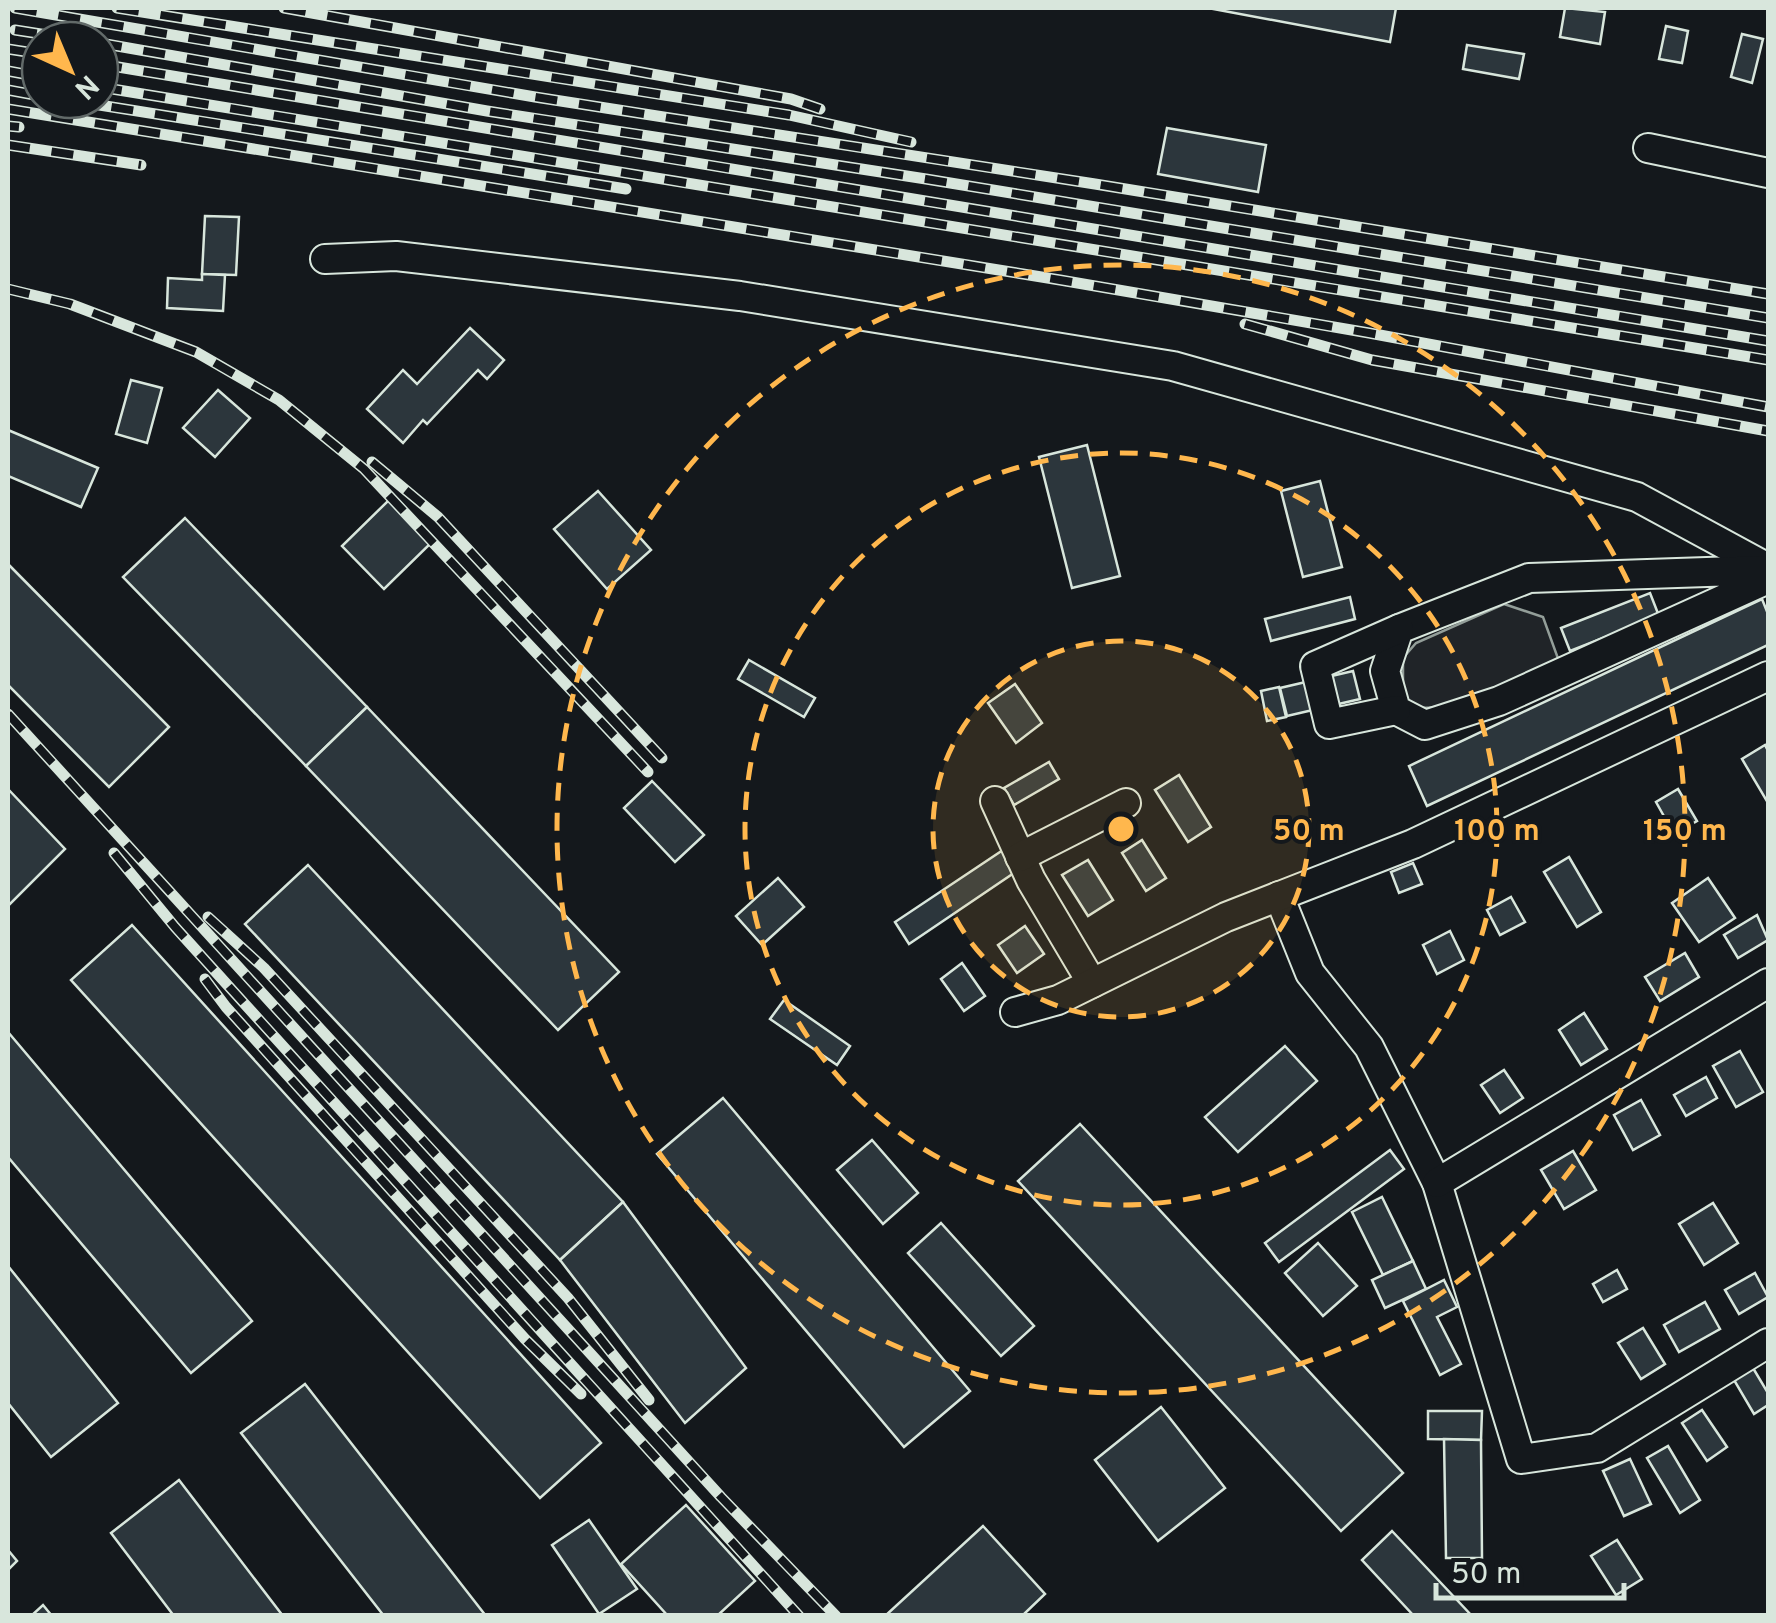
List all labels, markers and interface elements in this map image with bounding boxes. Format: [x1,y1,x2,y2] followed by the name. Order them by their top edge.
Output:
[20,20,120,120] north arrow
[66,66,105,106] text: N
[1103,811,1139,847] centre of rings
[1273,814,1345,851] text: 50 m
[1454,814,1540,851] text: 100 m
[1643,814,1727,851] text: 150 m
[1436,1538,1624,1600] scale bar
[1451,1557,1521,1594] text: 50 m

